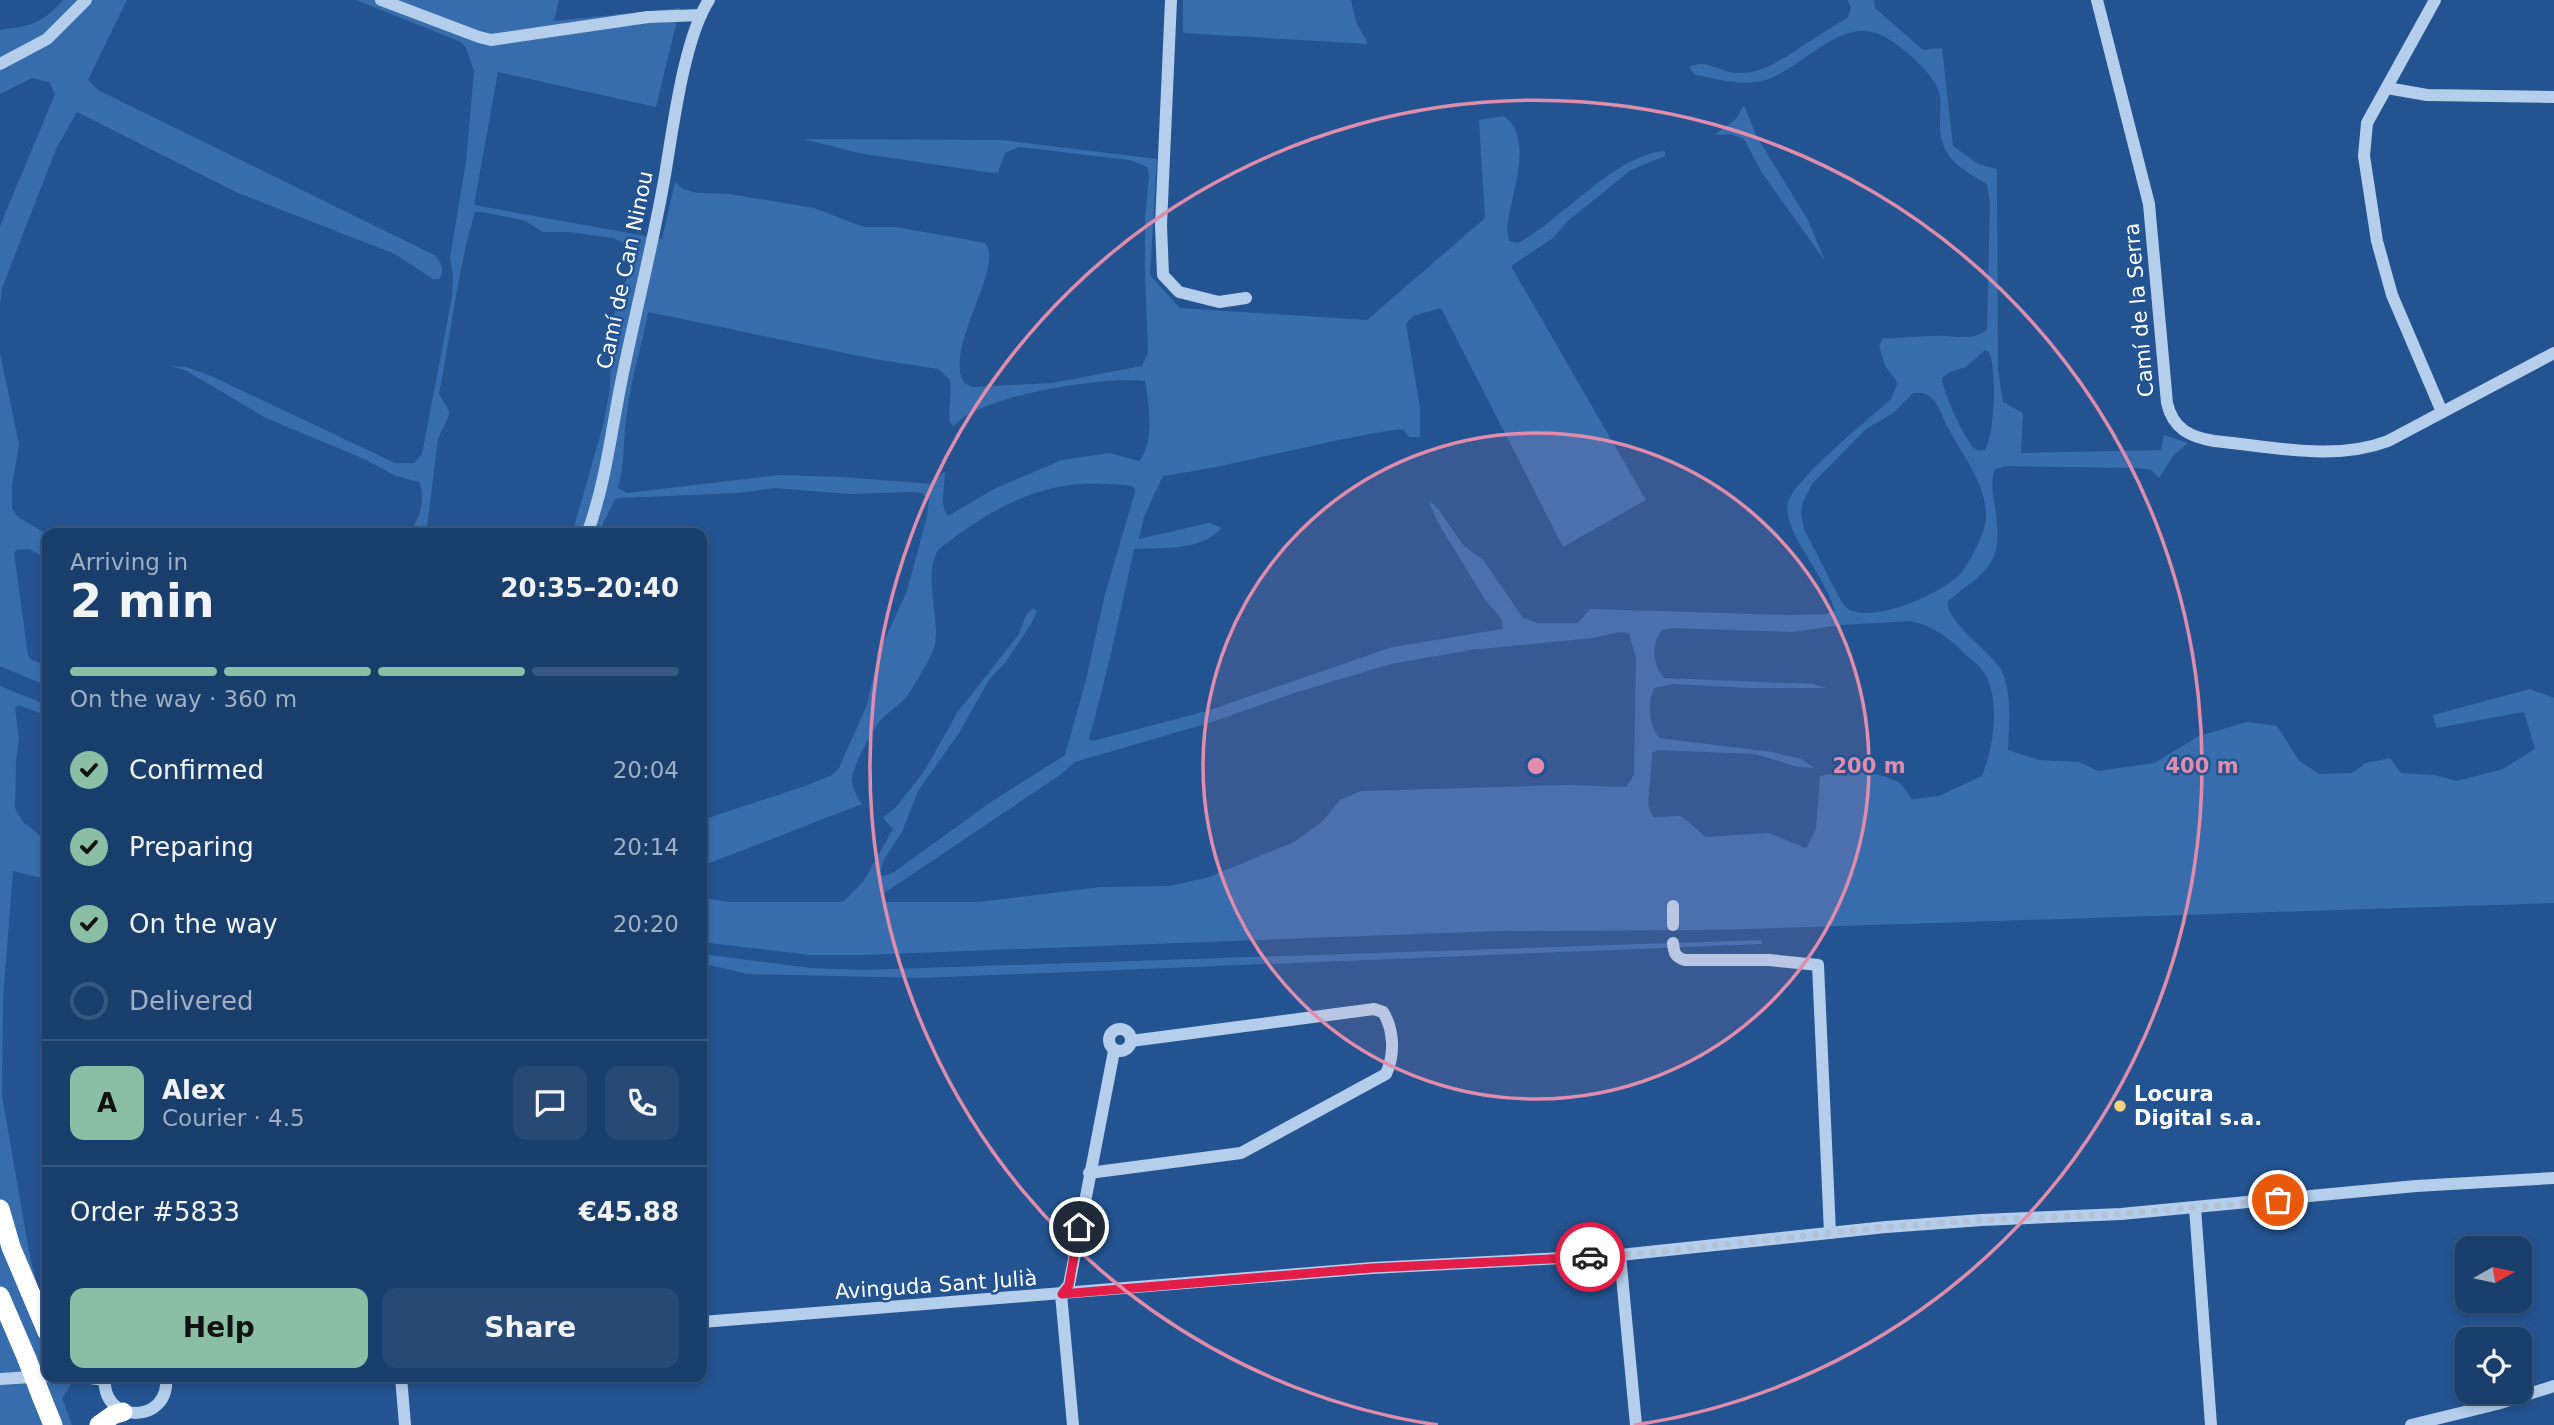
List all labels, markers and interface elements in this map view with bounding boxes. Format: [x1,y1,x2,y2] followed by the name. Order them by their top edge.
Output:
[592,169,658,371] street label: Camí de Can Ninou
[2119,222,2159,398] street label: Camí de la Serra
[70,549,188,575] text: Arriving in
[500,573,679,603] text: 20:35–20:40
[70,574,214,628] text: 2 min
[70,686,297,712] text: On the way · 360 m
[70,751,108,789] icon: check
[1524,754,1548,778] centre of rings
[1832,754,1906,778] text: 200 m
[2165,754,2239,778] text: 400 m
[129,755,264,785] text: Confirmed
[613,757,679,783] text: 20:04
[70,828,108,866] icon: check
[129,832,254,862] text: Preparing
[613,834,679,860] text: 20:14
[70,905,108,943] icon: check
[129,909,278,939] text: On the way
[613,911,679,937] text: 20:20
[129,986,253,1016] text: Delivered
[513,1066,587,1140] button: chat
[605,1066,679,1140] button: phone
[162,1075,225,1105] text: Alex
[2134,1082,2262,1130] place label: Locura Digital s.a.
[97,1088,117,1118] text: A
[2112,1098,2128,1114] marker: Locura Digital s.a.
[162,1105,305,1131] text: Courier · 4.5
[2248,1170,2308,1230] pin
[2259,1181,2297,1219] icon: bag
[70,1197,240,1227] text: Order #5833
[579,1197,679,1227] text: €45.88
[1049,1197,1109,1257] pin
[1060,1208,1098,1246] icon: home
[1555,1222,1625,1292] courier
[2455,1236,2532,1312] north arrow
[2455,1236,2532,1404] map controls
[1571,1238,1609,1276] icon: car
[834,1266,1038,1304] street label: Avinguda Sant Julià
[70,1288,368,1368] button: Help
[382,1288,679,1368] button: Share
[2455,1327,2532,1404] button: locate

